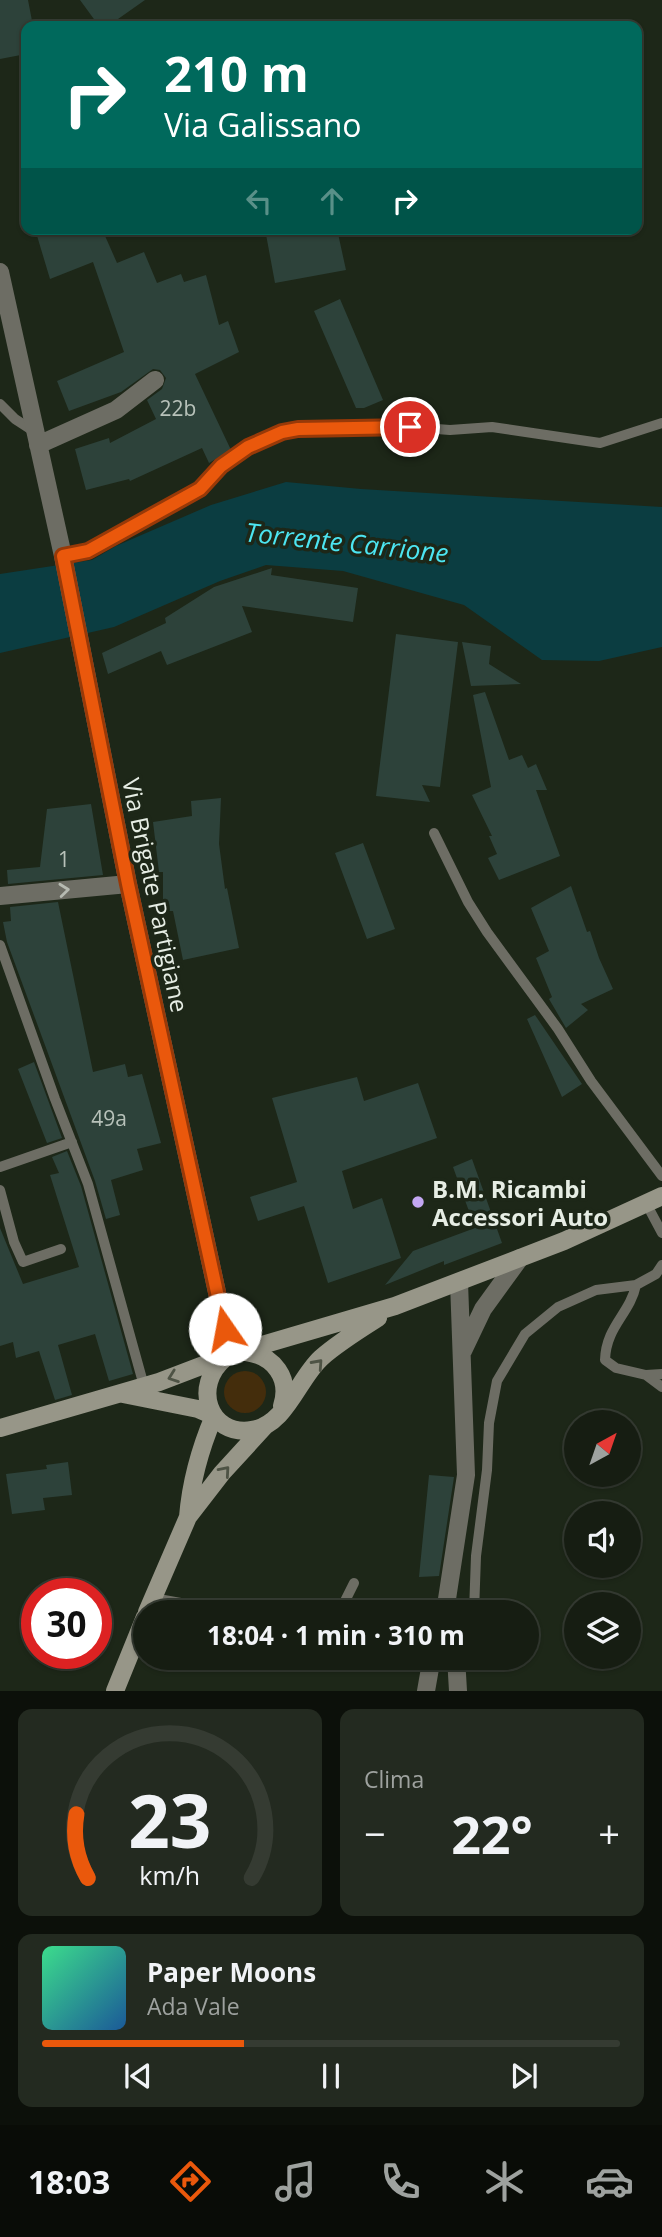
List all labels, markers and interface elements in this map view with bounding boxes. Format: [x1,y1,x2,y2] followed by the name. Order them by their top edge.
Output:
[164,40,309,106] text: 210 m
[49,49,140,140] icon: right
[164,103,362,146] text: Via Galissano
[240,182,278,220] icon: left
[313,182,351,220] icon: ahead
[386,182,424,220] icon: right
[160,394,196,422] house number: 22b
[380,397,440,457] pin
[391,408,429,446] icon: arrive
[244,513,450,571] water label: Torrente Carrione
[115,775,197,1015] street label: Via Brigate Partigiane
[58,845,70,873] house number: 1
[59,883,70,898] one-way arrow
[91,1104,127,1132] house number: 49a
[432,1172,608,1233] place label: B.M. Ricambi Accessori Auto
[410,1194,426,1210] marker: B.M. Ricambi Accessori Auto
[188,1292,262,1366] position arrow
[309,1359,322,1372] one-way arrow
[167,1369,179,1383] one-way arrow
[564,1410,640,1488] north arrow
[564,1410,641,1669] map controls
[217,1466,229,1479] one-way arrow
[564,1501,641,1578] button: sound
[21,1578,112,1669] speed limit sign: 30
[564,1592,641,1669] button: layers
[207,1617,465,1653] text: 18:04 · 1 min · 310 m
[364,1763,424,1795] text: Clima
[128,1771,212,1870] text: 23
[451,1798,533,1869] text: 22°
[364,1807,386,1859] text: −
[598,1807,620,1859] text: +
[140,1858,200,1892] text: km/h
[147,1954,316,1990] text: Paper Moons
[147,1990,240,2022] text: Ada Vale
[119,2057,157,2095] icon: previous
[312,2057,350,2095] icon: pause
[505,2057,543,2095] icon: next
[166,2157,215,2206] icon: directions
[271,2157,320,2206] icon: music
[376,2157,425,2206] icon: phone
[480,2157,529,2206] icon: climate
[585,2157,634,2206] icon: car
[28,2160,110,2203] text: 18:03

